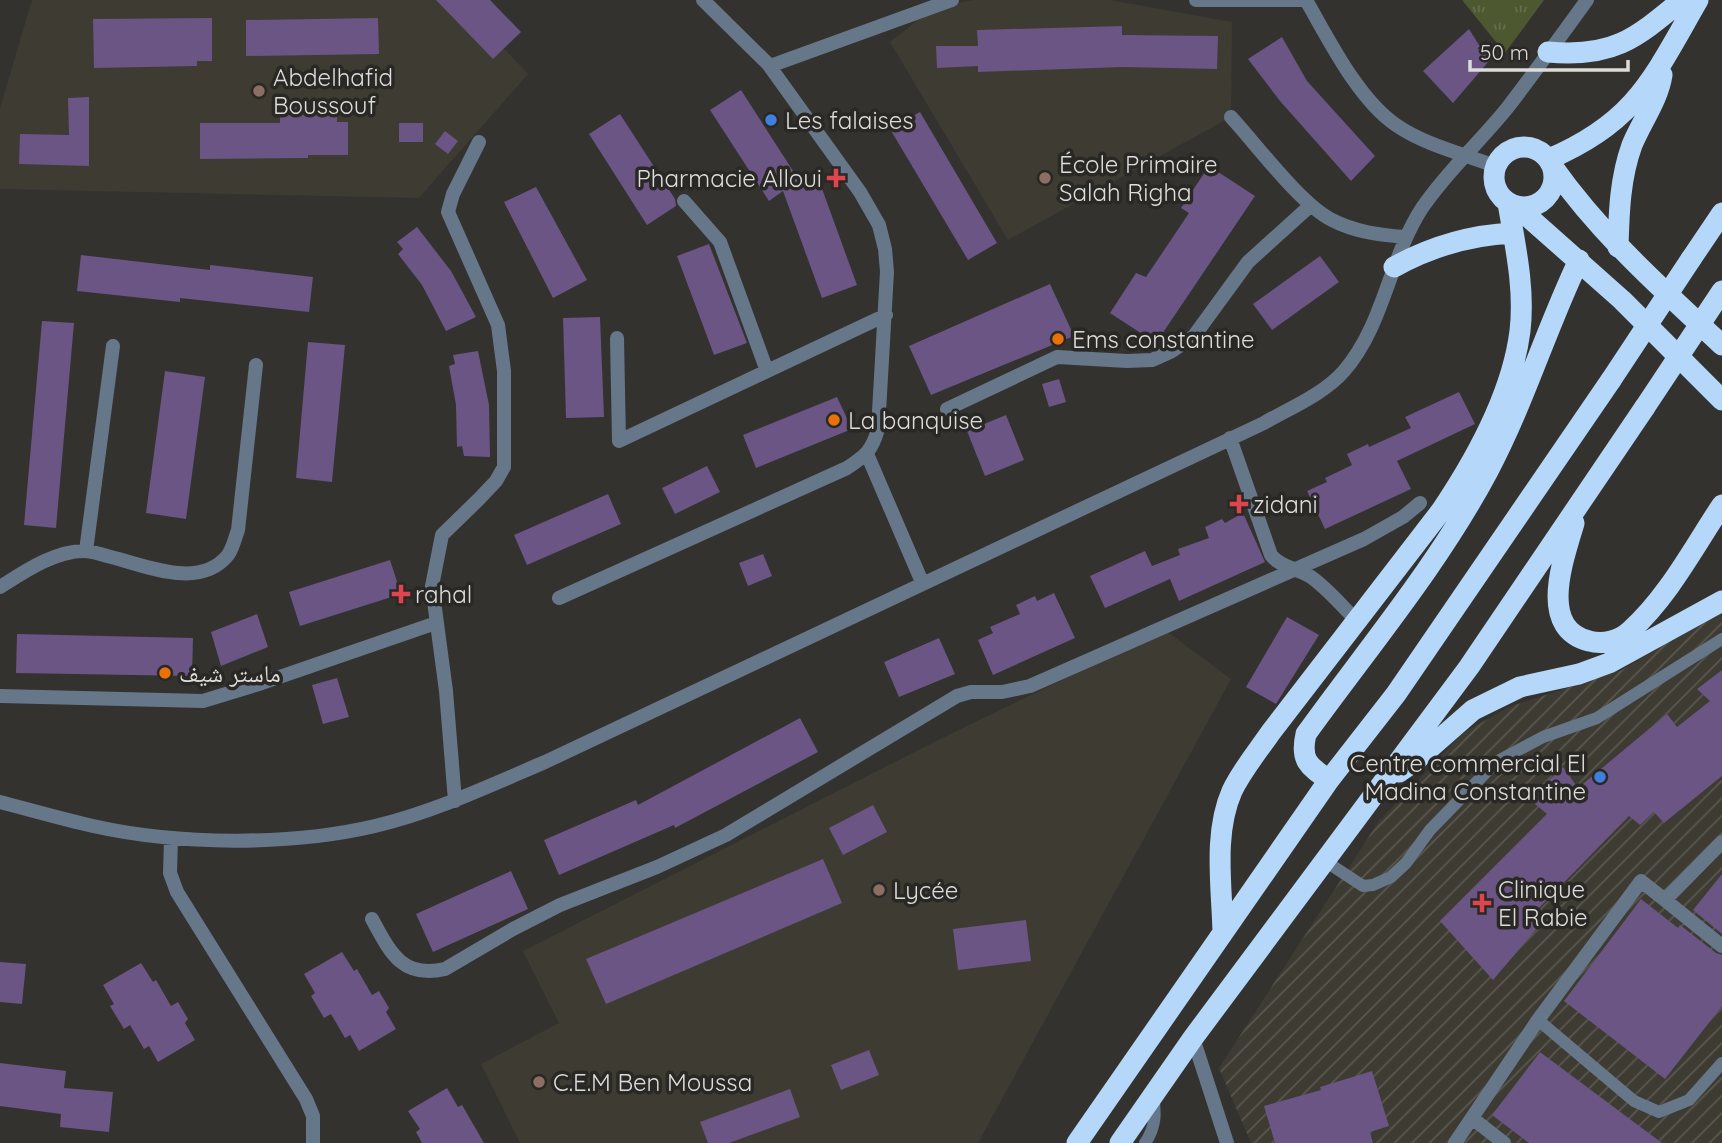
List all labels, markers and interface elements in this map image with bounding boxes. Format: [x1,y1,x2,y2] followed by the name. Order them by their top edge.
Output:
[1470,28,1628,72] scale bar
[1480,39,1529,65] text: 50 m
[273,62,393,120] place label: Abdelhafid Boussouf
[251,83,267,99] marker: Abdelhafid Boussouf
[785,105,914,135] place label: Les falaises
[763,112,779,128] marker: Les falaises
[1059,149,1217,207] place label: École Primaire Salah Righa
[637,163,822,193] place label: Pharmacie Alloui
[828,170,844,186] marker: Pharmacie Alloui
[1037,170,1053,186] marker: École Primaire Salah Righa
[1072,324,1255,354] place label: Ems constantine
[1050,331,1066,347] marker: Ems constantine
[848,405,983,435] place label: La banquise
[826,412,842,428] marker: La banquise
[1253,489,1318,519] place label: zidani
[1231,496,1247,512] marker: zidani
[415,579,472,609] place label: rahal
[393,586,409,602] marker: rahal
[179,658,281,688] place label: ماستر شيف
[157,665,173,681] marker: ماستر شيف
[1350,748,1586,806] place label: Centre commercial El Madina Constantine
[1592,769,1608,785] marker: Centre commercial El Madina Constantine
[1498,874,1588,932] place label: Clinique El Rabie
[893,875,958,905] place label: Lycée
[871,882,887,898] marker: Lycée
[1472,893,1492,913] marker: Clinique El Rabie
[553,1067,752,1097] place label: C.E.M Ben Moussa
[531,1074,547,1090] marker: C.E.M Ben Moussa

